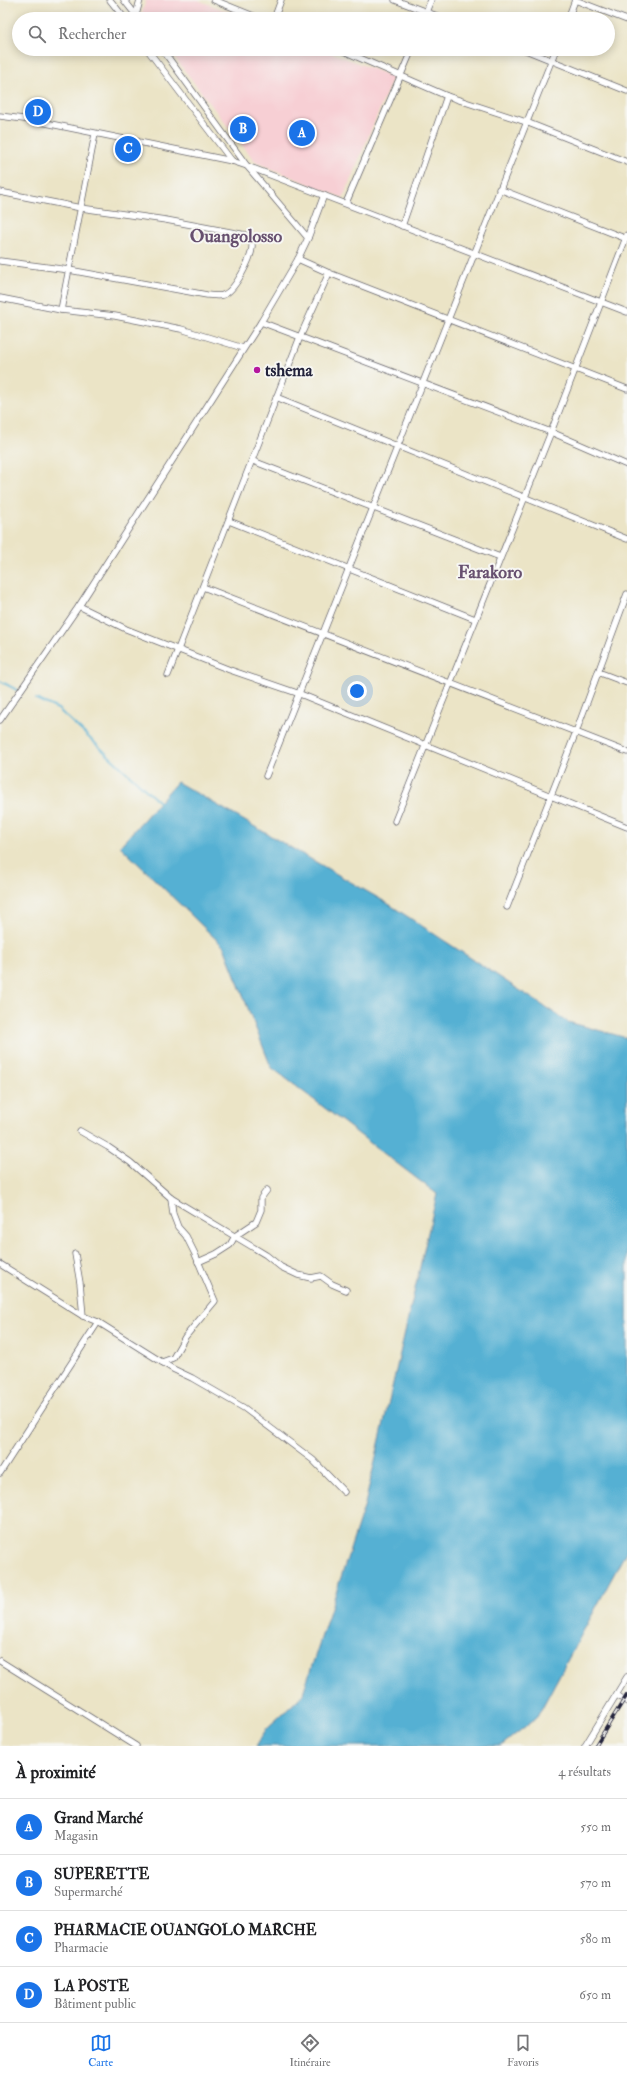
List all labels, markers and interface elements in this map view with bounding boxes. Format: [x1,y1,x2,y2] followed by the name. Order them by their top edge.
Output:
[12,12,615,56] search box
[26,23,48,45] icon: search
[58,25,126,44] text: Rechercher
[25,97,51,127] pin: D
[230,114,256,144] pin: B
[289,118,315,148] pin: A
[115,134,141,164] pin: C
[190,225,282,248] district label: Ouangolosso
[265,360,313,381] place label: tshema
[252,365,262,375] marker: tshema
[458,561,523,584] district label: Farakoro
[347,681,367,701] your location
[16,1762,96,1783] text: À proximité
[558,1764,611,1780] text: 4 résultats
[54,1809,143,1828] text: Grand Marché
[25,1819,33,1835] text: A
[580,1819,611,1835] text: 550 m
[54,1828,98,1844] text: Magasin
[54,1865,149,1884] text: SUPERETTE
[25,1875,33,1891] text: B
[580,1875,611,1891] text: 570 m
[54,1884,122,1900] text: Supermarché
[54,1921,317,1940] text: PHARMACIE OUANGOLO MARCHE
[24,1931,34,1947] text: C
[580,1931,611,1947] text: 580 m
[54,1940,108,1956] text: Pharmacie
[54,1977,129,1996] text: LA POSTE
[24,1987,34,2003] text: D
[579,1987,611,2003] text: 650 m
[54,1996,136,2012] text: Bâtiment public
[88,2032,113,2069] tab: Carte
[289,2032,331,2069] tab: Itinéraire
[507,2032,539,2069] tab: Favoris

